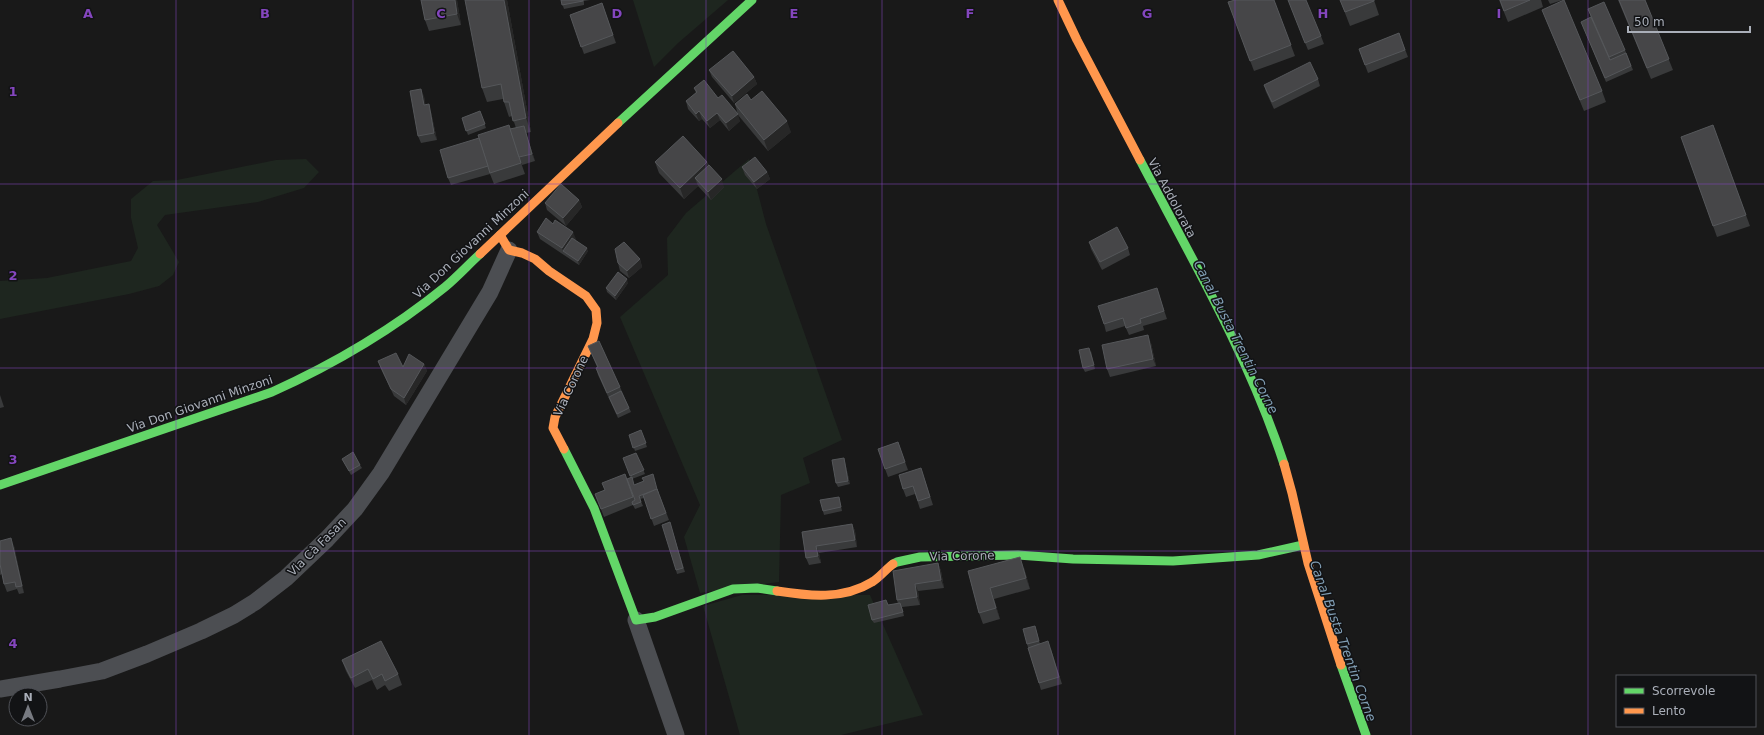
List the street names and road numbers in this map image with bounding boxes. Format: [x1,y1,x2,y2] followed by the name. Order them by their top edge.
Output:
[1145,156,1199,240] street label: Via Addolorata
[410,187,532,301] street label: Via Don Giovanni Minzoni
[551,354,591,418] street label: Via Corone
[125,372,275,436] street label: Via Don Giovanni Minzoni
[285,515,349,579] street label: Via Cà Fasan
[929,548,995,564] street label: Via Corone

